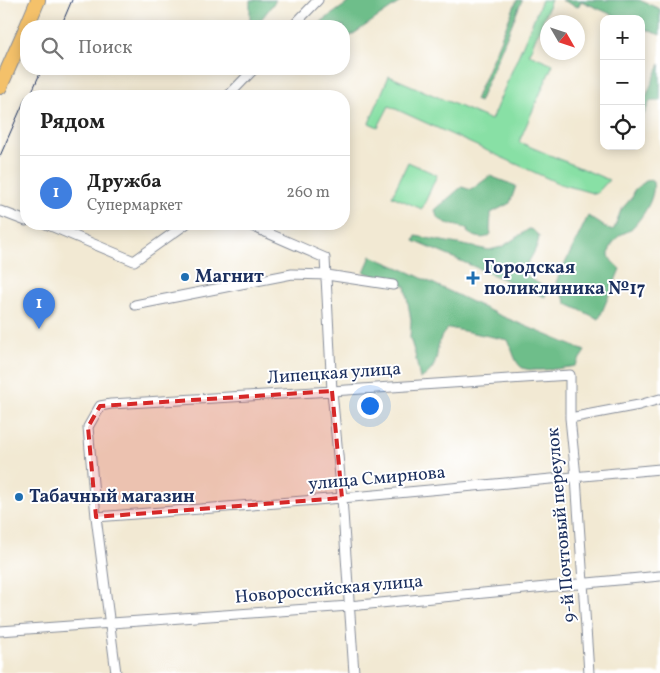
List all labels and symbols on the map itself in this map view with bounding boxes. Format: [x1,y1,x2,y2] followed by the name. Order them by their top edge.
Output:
[540,15,585,60] north arrow
[484,256,646,302] place label: Городская поликлиника №17
[195,265,264,290] place label: Магнит
[179,271,191,283] marker: Магнит
[466,271,480,285] marker: Городская поликлиника №17
[23,288,55,329] pin: 1
[266,357,402,391] street label: Липецкая улица
[357,393,383,419] your location
[541,426,583,623] street label: 9-й Почтовый переулок
[307,461,447,497] street label: улица Смирнова
[29,485,195,510] place label: Табачный магазин
[13,491,25,503] marker: Табачный магазин
[234,569,424,611] street label: Новороссийская улица

